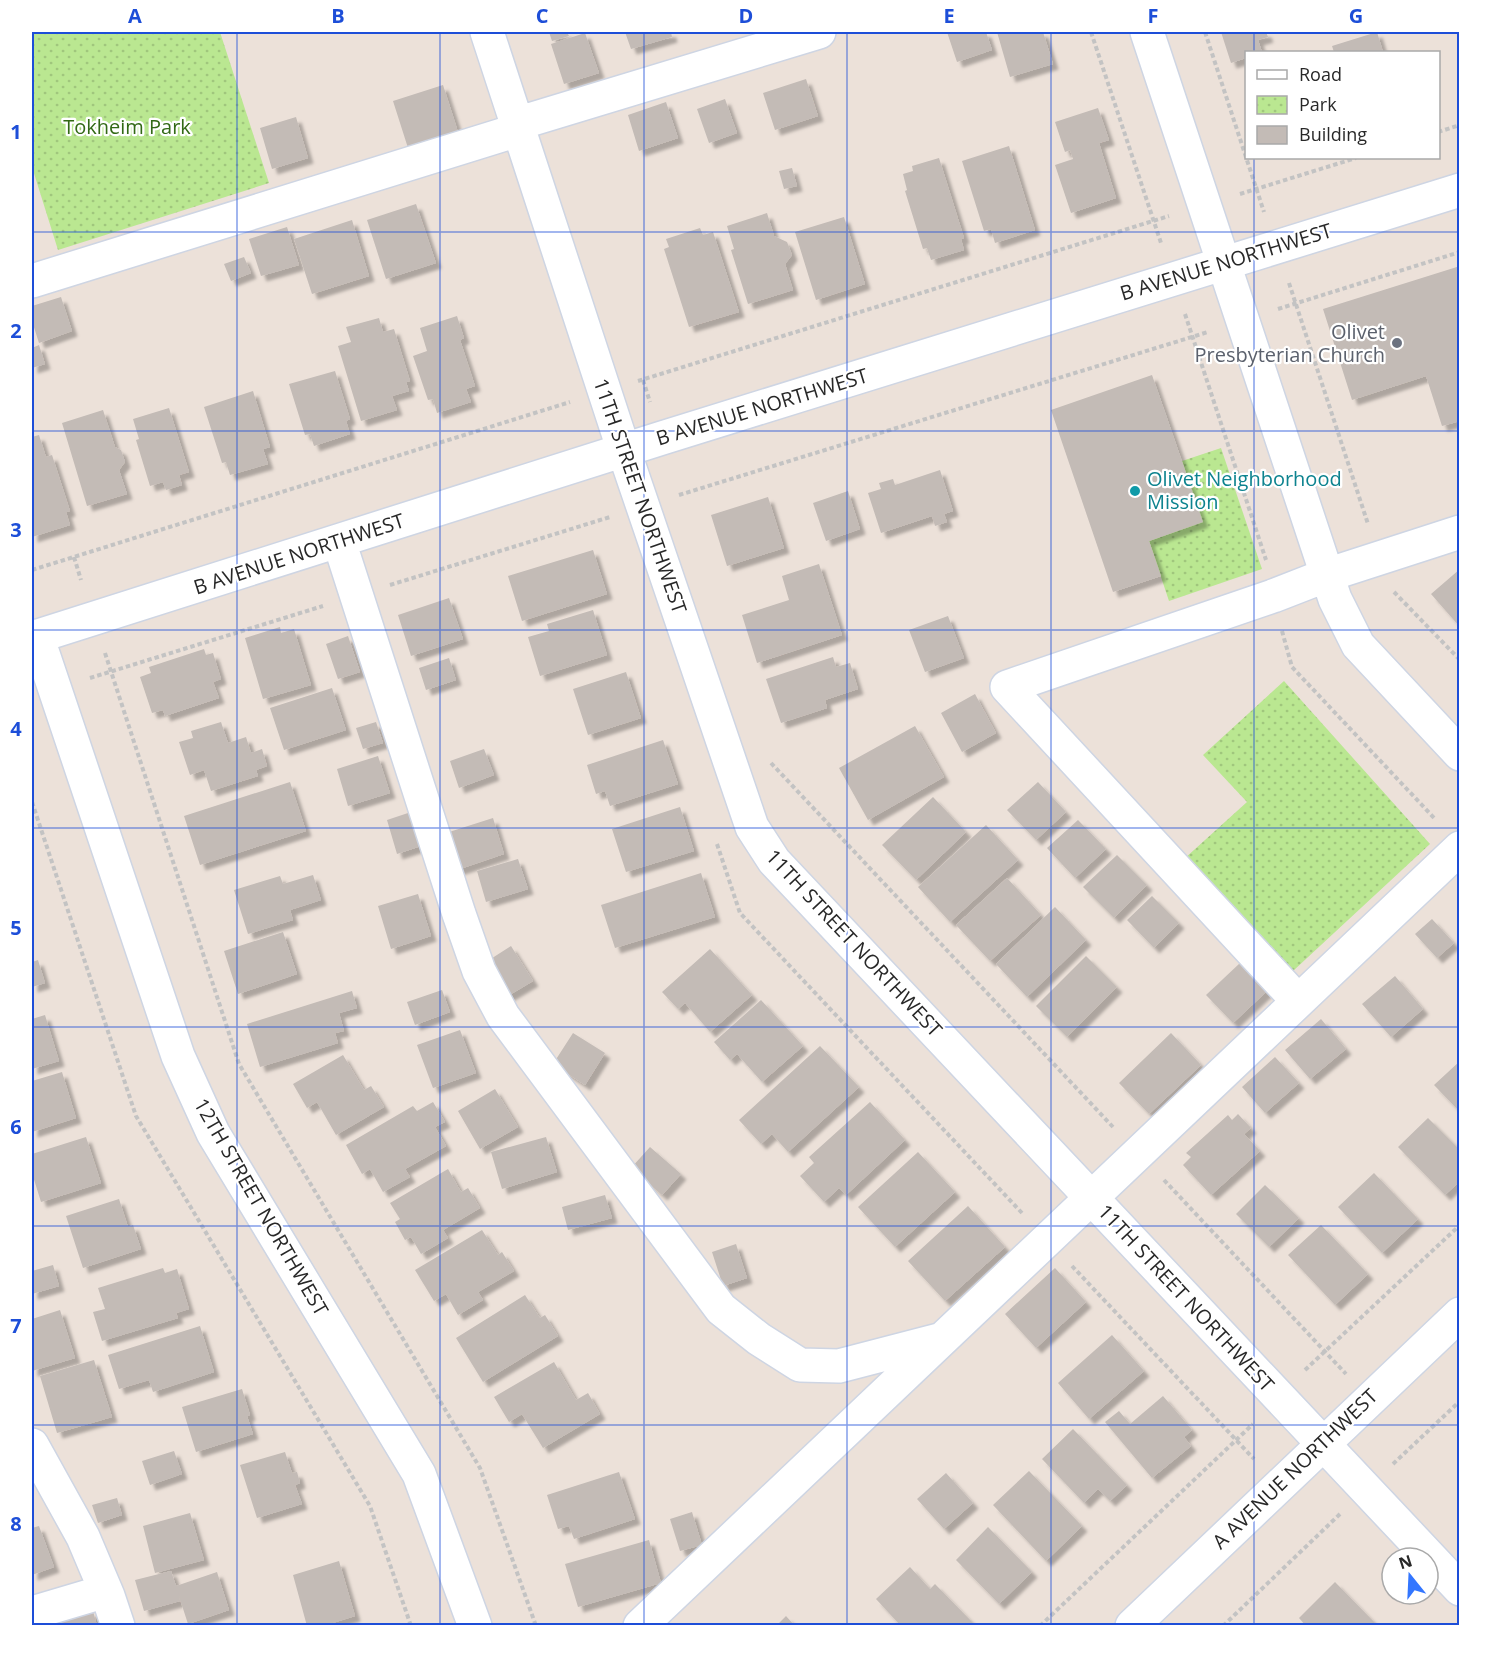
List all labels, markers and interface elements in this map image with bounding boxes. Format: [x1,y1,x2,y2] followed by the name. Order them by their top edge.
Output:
[128,2,142,29] text: A
[331,2,345,29] text: B
[536,2,549,29] text: C
[739,2,753,29] text: D
[943,2,955,29] text: E
[1148,2,1158,29] text: F
[1349,2,1363,29] text: G
[1245,51,1440,159] legend
[1299,62,1342,86] text: Road
[1299,92,1337,116] text: Park
[63,113,191,140] park label: Tokheim Park
[10,118,22,145] text: 1
[1299,122,1367,146] text: Building
[1117,216,1335,307] street label: B AVENUE NORTHWEST
[10,317,22,344] text: 2
[1194,318,1385,368] place label: Olivet Presbyterian Church
[1390,336,1404,350] marker: Olivet Presbyterian Church
[653,361,871,452] street label: B AVENUE NORTHWEST
[588,375,693,617] street label: 11TH STREET NORTHWEST
[1147,465,1342,515] place label: Olivet Neighborhood Mission
[1128,484,1142,498] marker: Olivet Neighborhood Mission
[190,507,408,600] street label: B AVENUE NORTHWEST
[10,516,22,543] text: 3
[10,715,22,742] text: 4
[760,843,948,1042] street label: 11TH STREET NORTHWEST
[10,914,22,941] text: 5
[188,1093,335,1320] street label: 12TH STREET NORTHWEST
[10,1113,22,1140] text: 6
[1092,1198,1280,1397] street label: 11TH STREET NORTHWEST
[10,1312,22,1339] text: 7
[1206,1383,1383,1555] street label: A AVENUE NORTHWEST
[10,1510,22,1537] text: 8
[1380,1546,1440,1606] north arrow
[1396,1549,1415,1574] text: N

